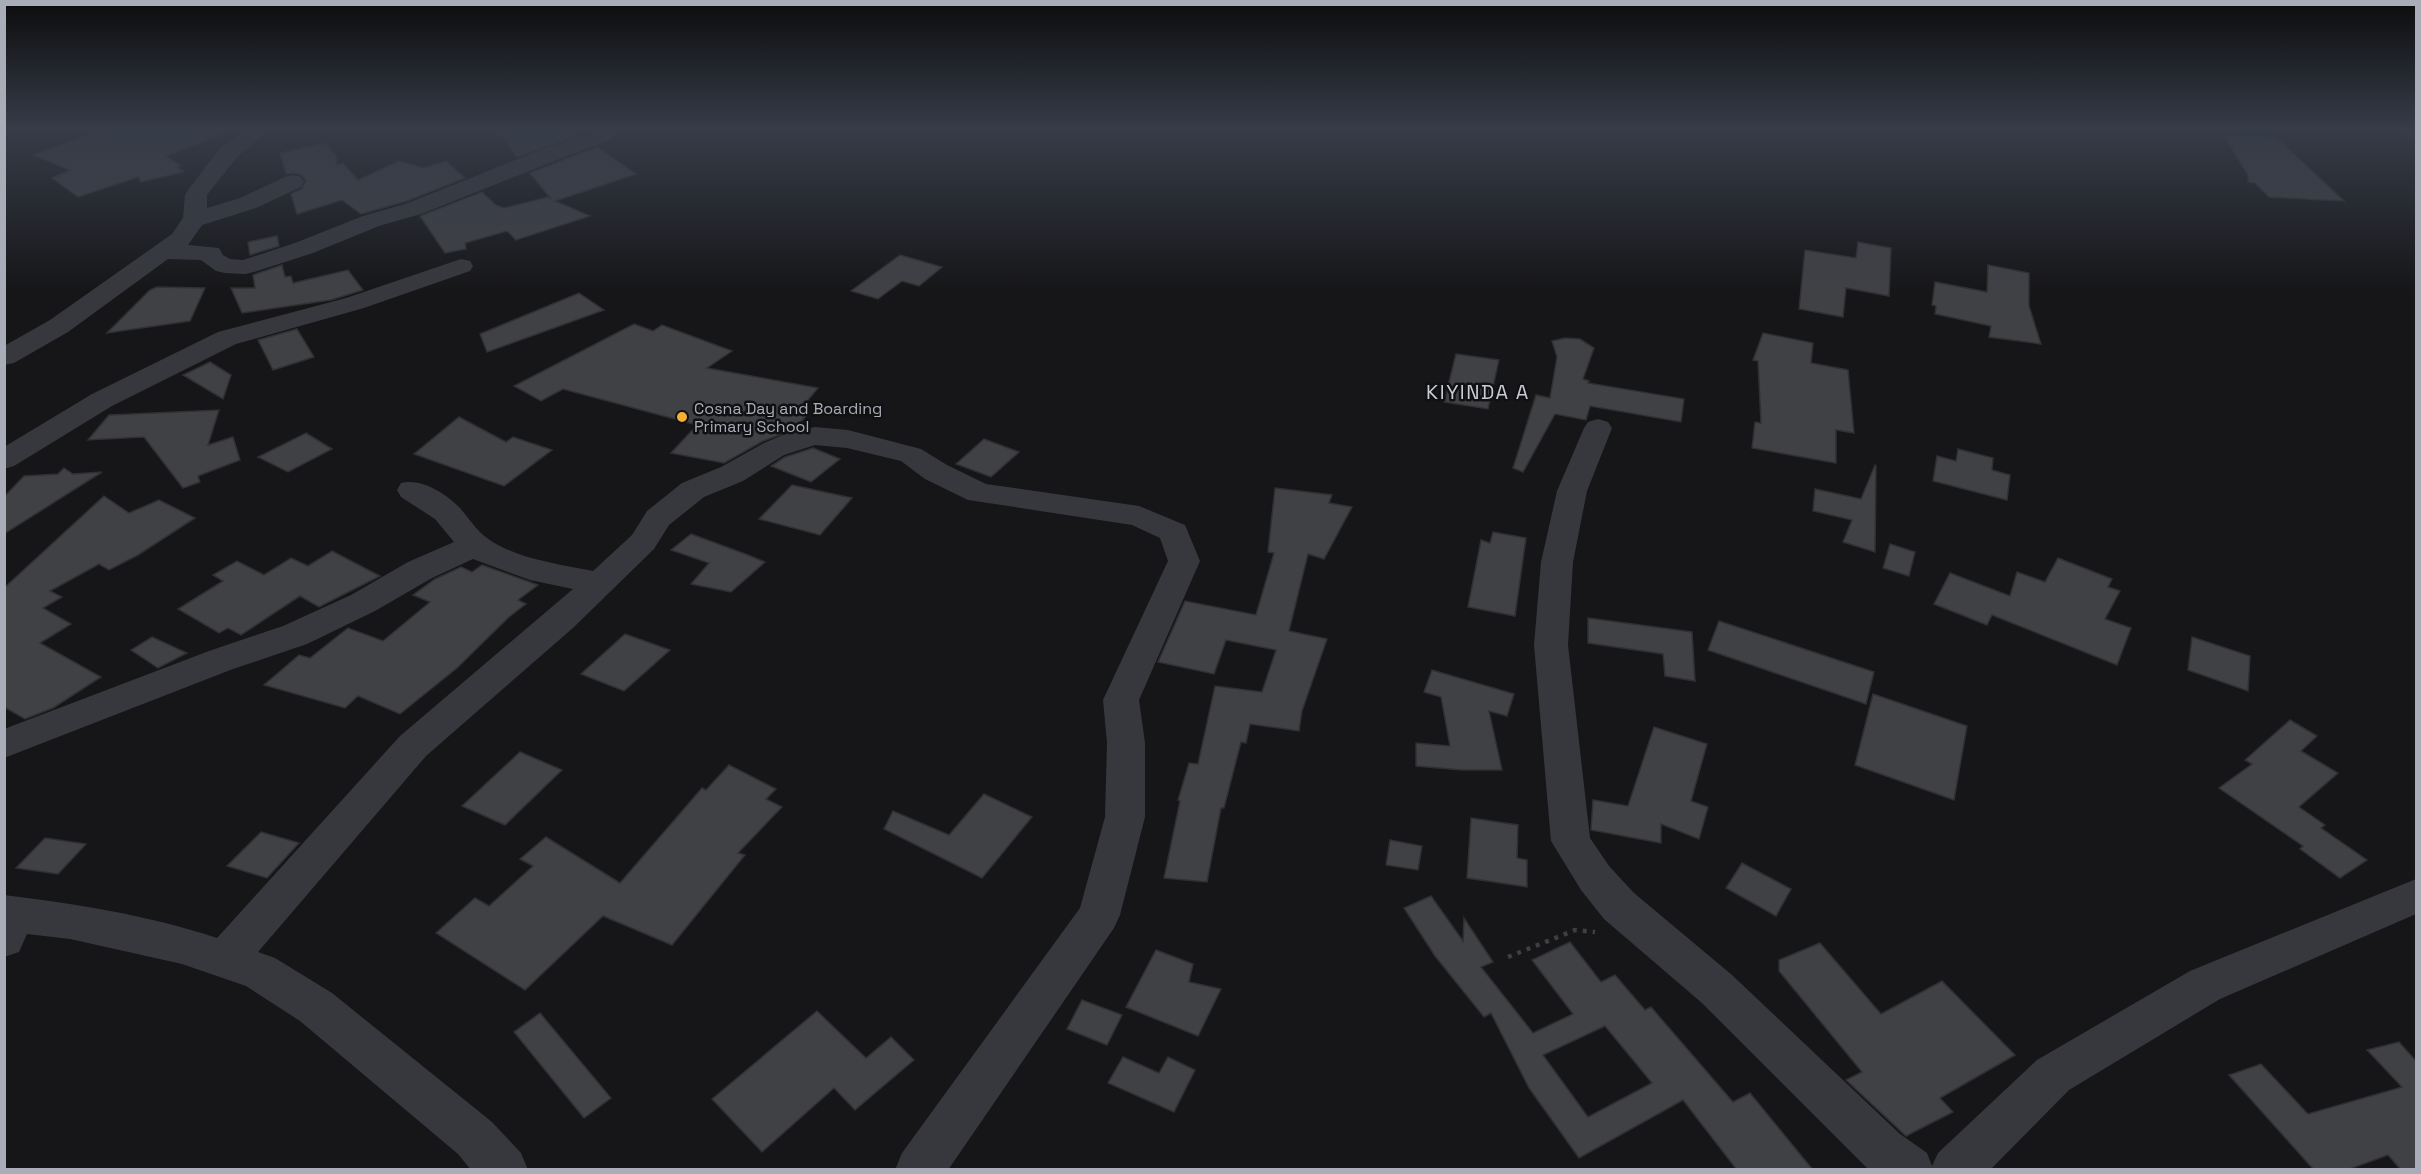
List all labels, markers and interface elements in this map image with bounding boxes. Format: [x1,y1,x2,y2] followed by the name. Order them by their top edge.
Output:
[1426,379,1530,405] district label: KIYINDA A
[694,398,882,437] place label: Cosna Day and Boarding Primary School
[675,410,689,424] marker: Cosna Day and Boarding Primary School

